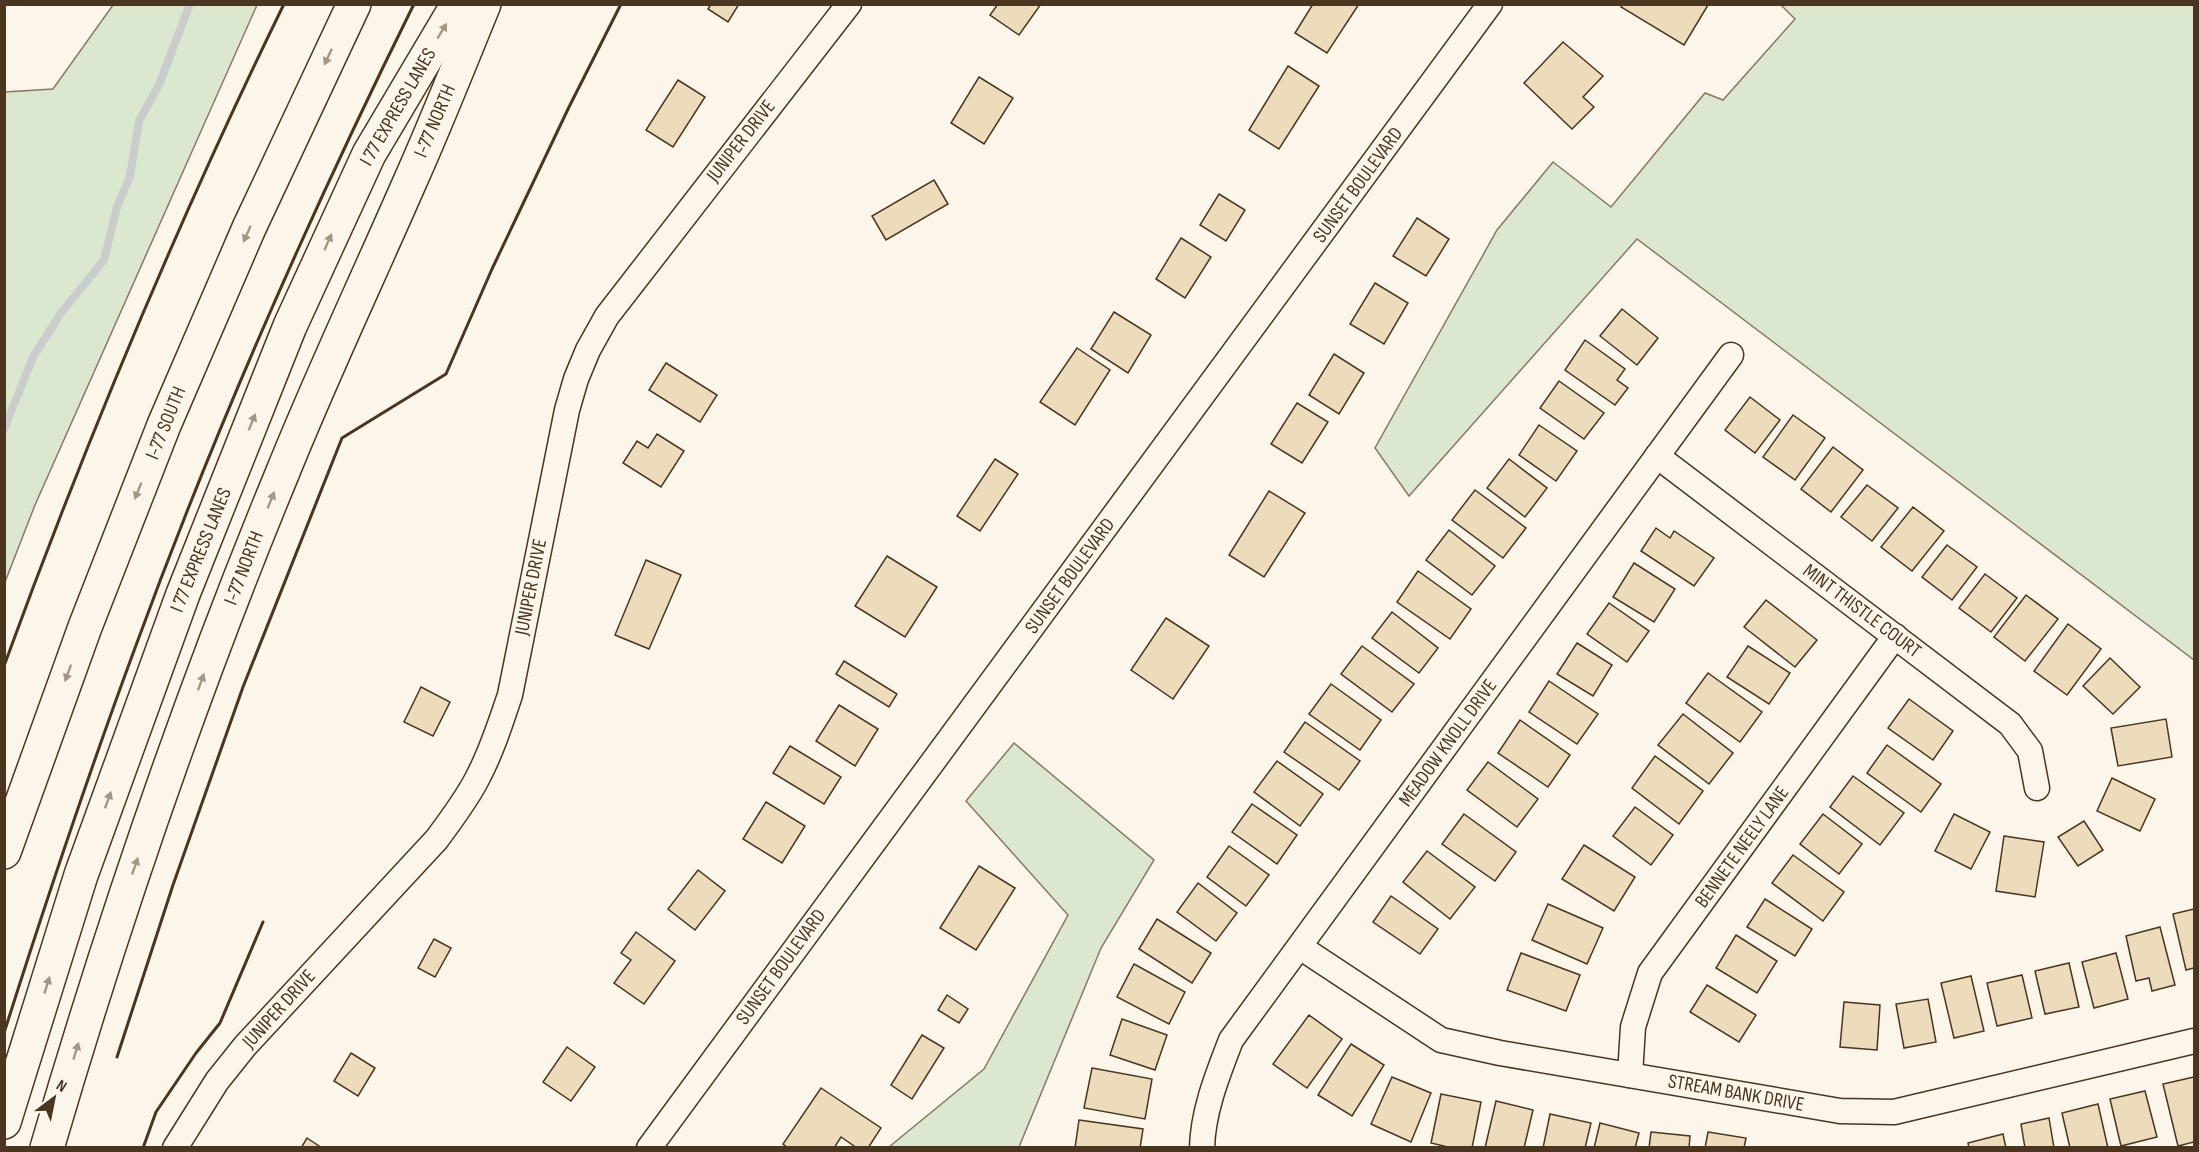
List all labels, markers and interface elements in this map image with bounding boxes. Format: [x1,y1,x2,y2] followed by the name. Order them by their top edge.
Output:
[437,23,448,39] one-way arrow
[355,44,441,170] street label: I 77 EXPRESS LANES
[324,49,333,66] one-way arrow
[409,81,461,161] street label: I-77 NORTH
[701,95,781,188] street label: JUNIPER DRIVE
[1308,122,1408,248] street label: SUNSET BOULEVARD
[242,226,251,243] one-way arrow
[323,233,333,251] one-way arrow
[141,383,191,463] street label: I-77 SOUTH
[248,413,257,431] one-way arrow
[133,482,142,500] one-way arrow
[165,484,237,616] street label: I 77 EXPRESS LANES
[267,491,276,509] one-way arrow
[1020,513,1120,639] street label: SUNSET BOULEVARD
[219,528,269,608] street label: I-77 NORTH
[510,537,552,638] street label: JUNIPER DRIVE
[1798,559,1926,663] street label: MINT THISTLE COURT
[63,664,73,682] one-way arrow
[196,673,206,691] one-way arrow
[1394,675,1502,811] street label: MEADOW KNOLL DRIVE
[1690,782,1794,912] street label: BENNETE NEELY LANE
[103,791,113,809] one-way arrow
[131,857,141,875] one-way arrow
[731,904,831,1030] street label: SUNSET BOULEVARD
[237,965,321,1054] street label: JUNIPER DRIVE
[43,976,52,994] one-way arrow
[71,1042,81,1060] one-way arrow
[24,1068,84,1128] north arrow
[1666,1069,1806,1117] street label: STREAM BANK DRIVE
[52,1076,70,1097] text: N

